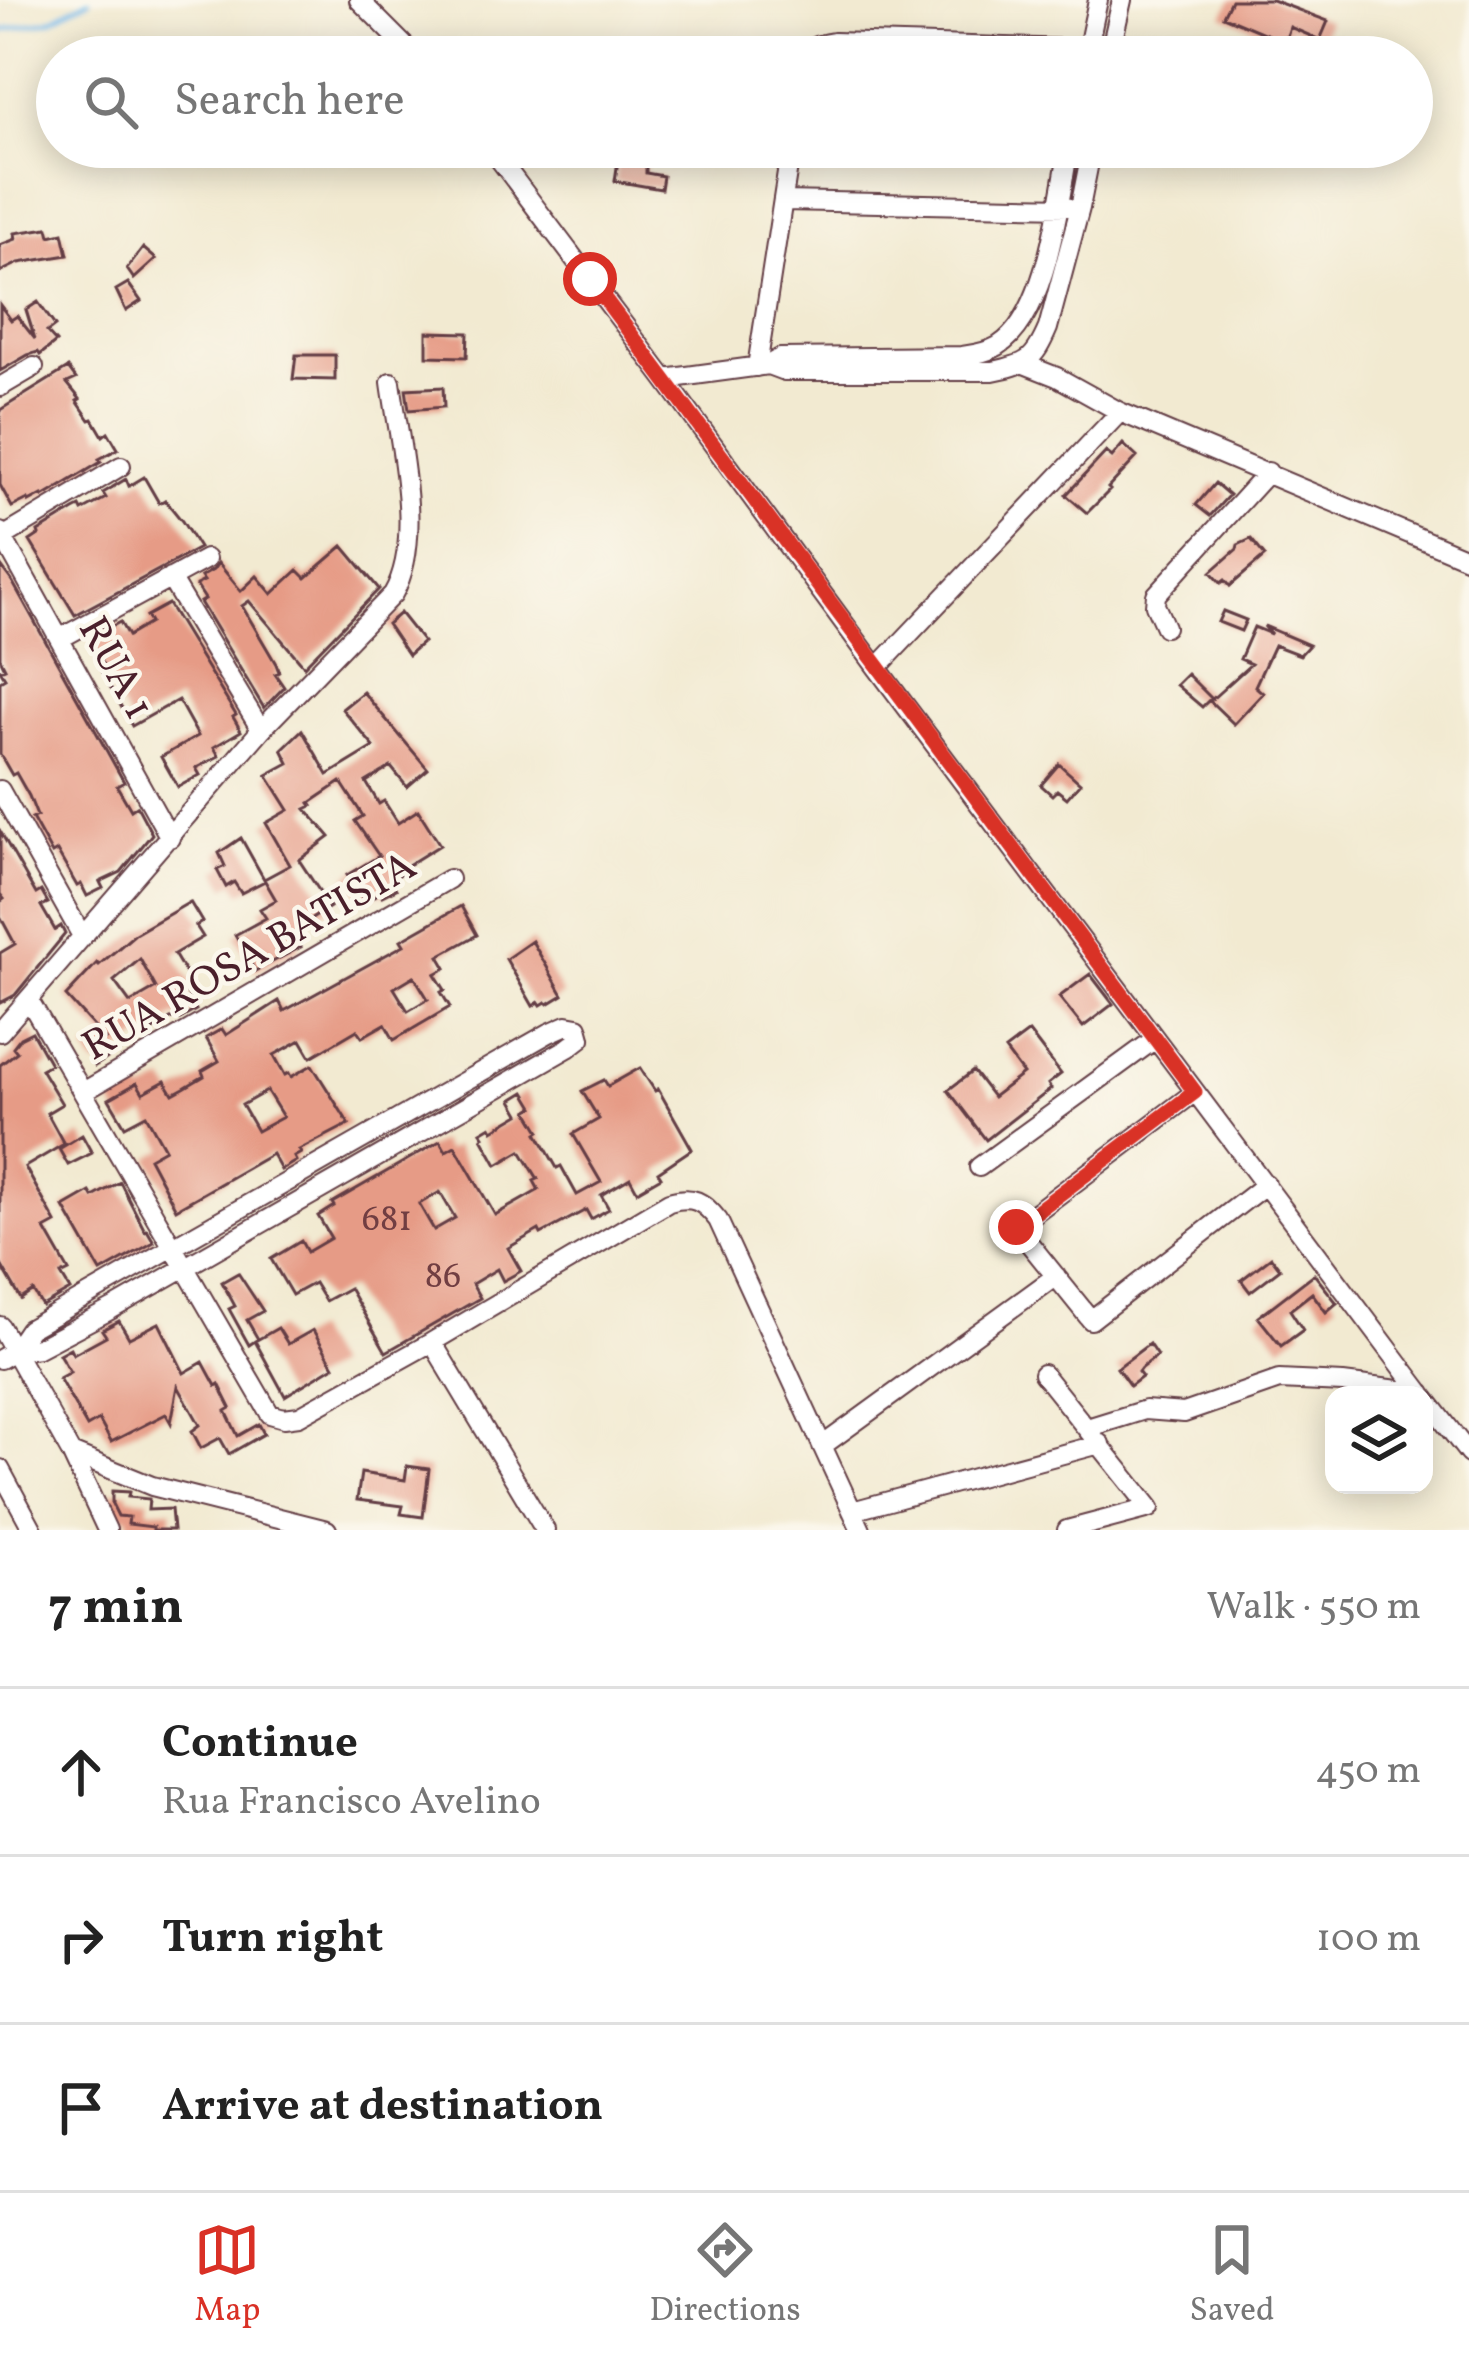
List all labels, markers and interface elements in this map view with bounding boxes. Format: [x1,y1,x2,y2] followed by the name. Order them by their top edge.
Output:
[36,36,1433,168] search box
[78,69,144,135] icon: search
[174,71,405,134] text: Search here
[563,252,617,306] route start
[62,607,166,731] street label: RUA 1
[72,838,428,1078] street label: RUA ROSA BATISTA
[362,1196,412,1246] house number: 681
[989,1200,1043,1254] route end
[425,1253,461,1303] house number: 86
[1325,1386,1433,1494] map controls
[1325,1386,1433,1494] button: layers
[48,1573,184,1644] text: 7 min
[1207,1581,1421,1635] text: Walk · 550 m
[162,1713,358,1776] text: Continue
[48,1739,114,1805] icon: ahead
[1315,1745,1421,1799] text: 450 m
[162,1776,541,1830] text: Rua Francisco Avelino
[48,1907,114,1973] icon: right
[162,1908,383,1971] text: Turn right
[1316,1913,1421,1967] text: 100 m
[48,2075,114,2141] icon: arrive
[162,2076,603,2139] text: Arrive at destination
[194,2217,261,2335] tab: Map
[649,2217,801,2335] tab: Directions
[1190,2217,1275,2335] tab: Saved

